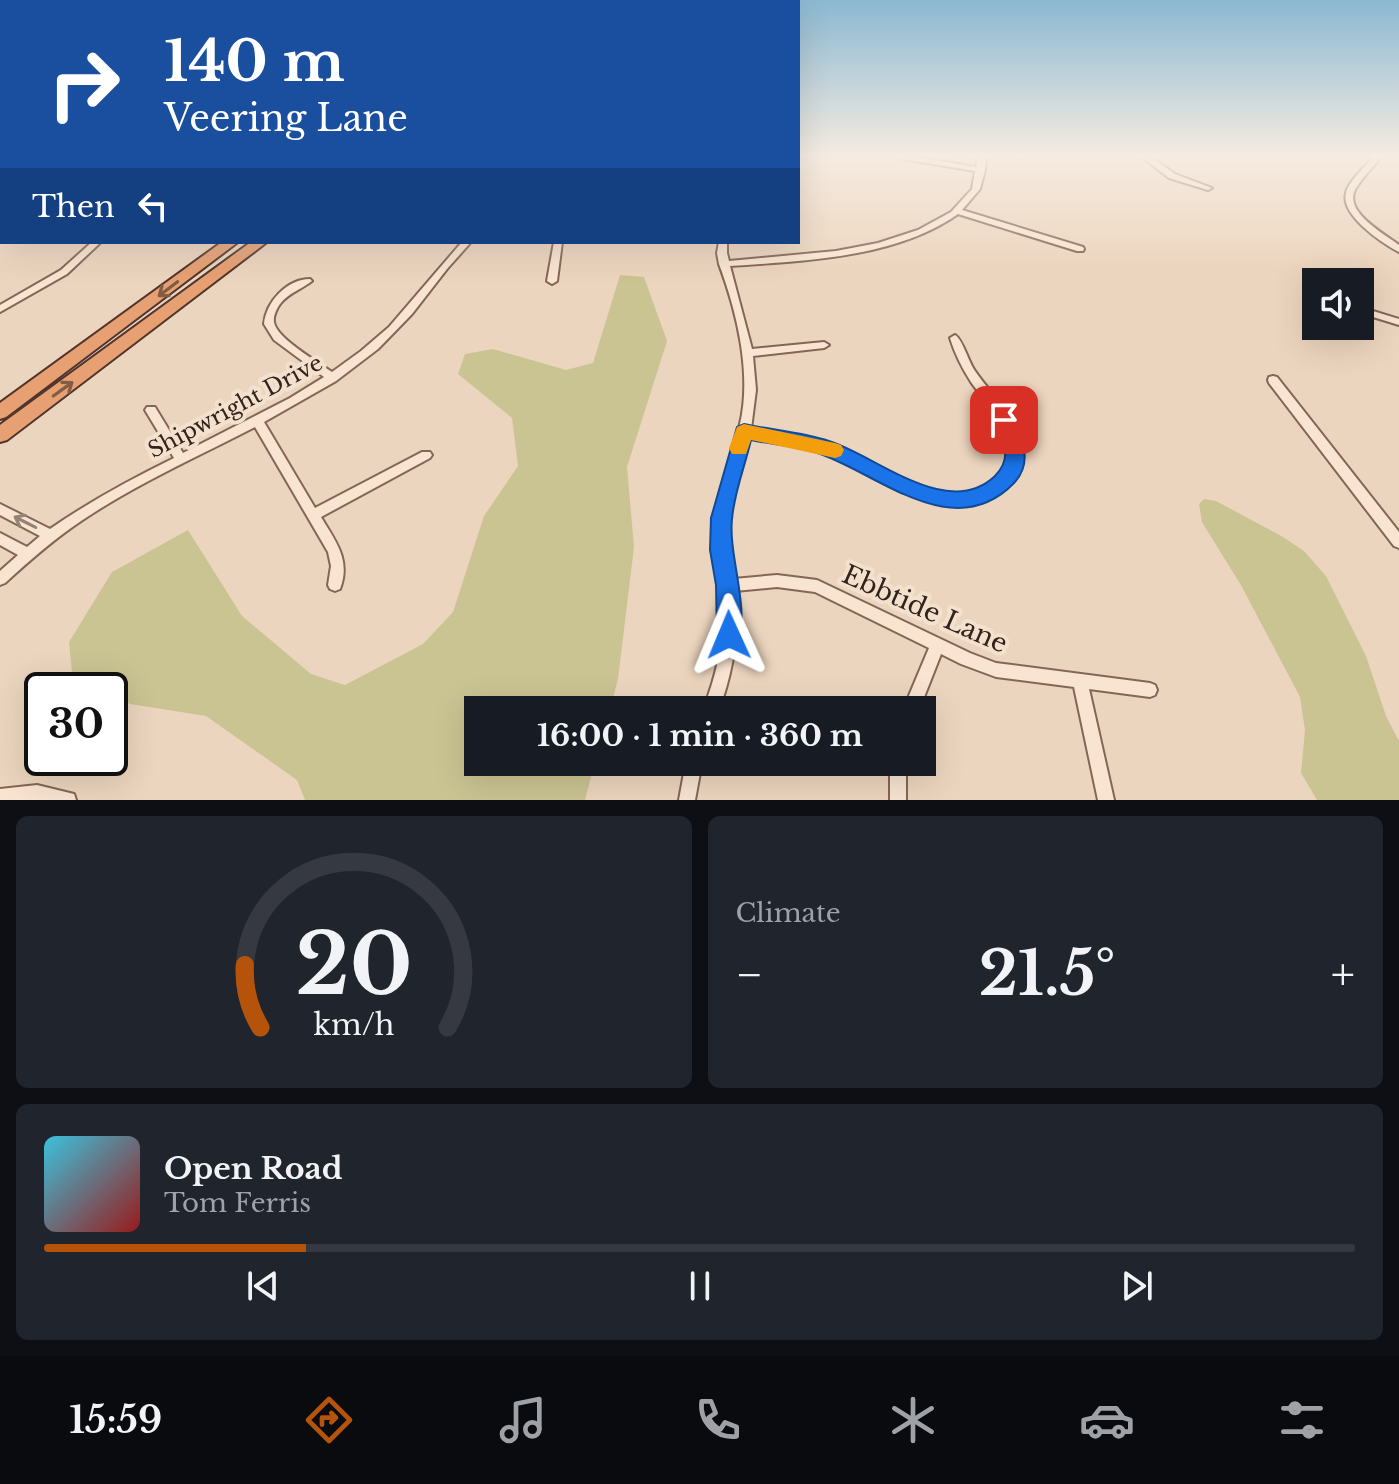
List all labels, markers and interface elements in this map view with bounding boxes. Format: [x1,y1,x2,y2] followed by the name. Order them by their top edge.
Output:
[164,27,345,96] text: 140 m
[32,32,136,136] icon: right
[164,96,408,141] text: Veering Lane
[131,184,175,228] icon: left
[32,188,115,225] text: Then
[1302,268,1374,340] map controls
[1302,268,1374,340] button: sound
[158,280,179,297] one-way arrow
[143,349,327,464] street label: Shipwright Drive
[52,380,73,397] one-way arrow
[970,386,1038,454] pin
[982,398,1026,442] icon: arrive
[13,514,37,529] one-way arrow
[837,558,1013,660] street label: Ebbtide Lane
[687,593,771,677] position arrow
[24,672,128,776] speed limit sign: 30
[537,717,863,754] text: 16:00 · 1 min · 360 m
[736,897,841,929] text: Climate
[295,913,412,1016] text: 20
[979,937,1115,1011] text: 21.5°
[736,947,763,1002] text: −
[1331,947,1355,1002] text: +
[313,1007,394,1043] text: km/h
[164,1150,343,1187] text: Open Road
[164,1187,311,1219] text: Tom Ferris
[241,1264,285,1308] icon: previous
[678,1264,722,1308] icon: pause
[1115,1264,1159,1308] icon: next
[301,1392,357,1448] icon: directions
[495,1392,551,1448] icon: music
[690,1392,746,1448] icon: phone
[885,1392,941,1448] icon: climate
[1079,1392,1135,1448] icon: car
[1274,1392,1330,1448] icon: filters
[69,1398,162,1443] text: 15:59

